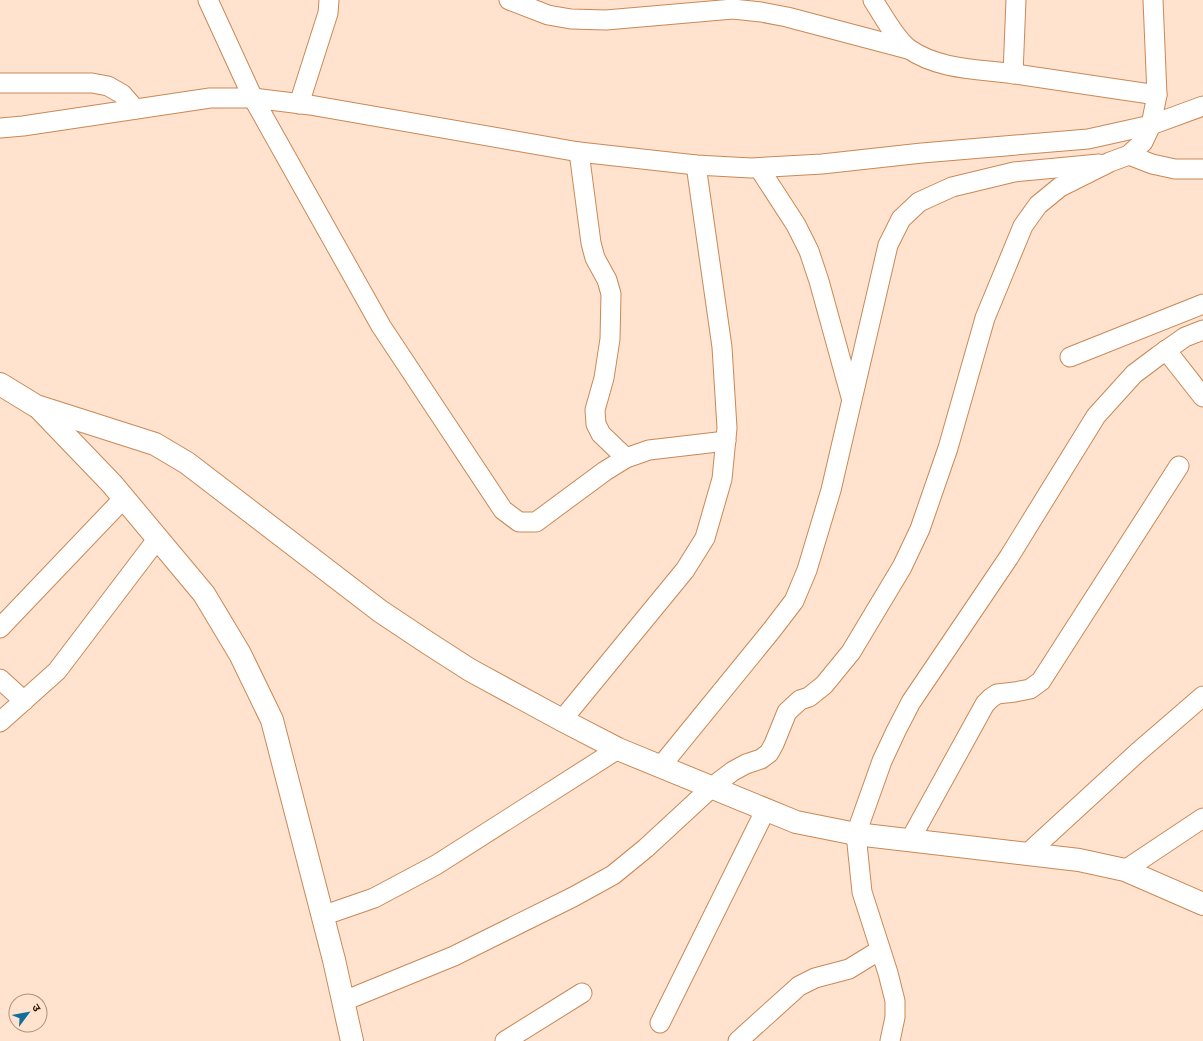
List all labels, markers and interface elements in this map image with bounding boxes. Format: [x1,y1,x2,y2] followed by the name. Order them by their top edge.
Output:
[8,993,48,1033] north arrow
[30,1001,44,1014] text: उ

